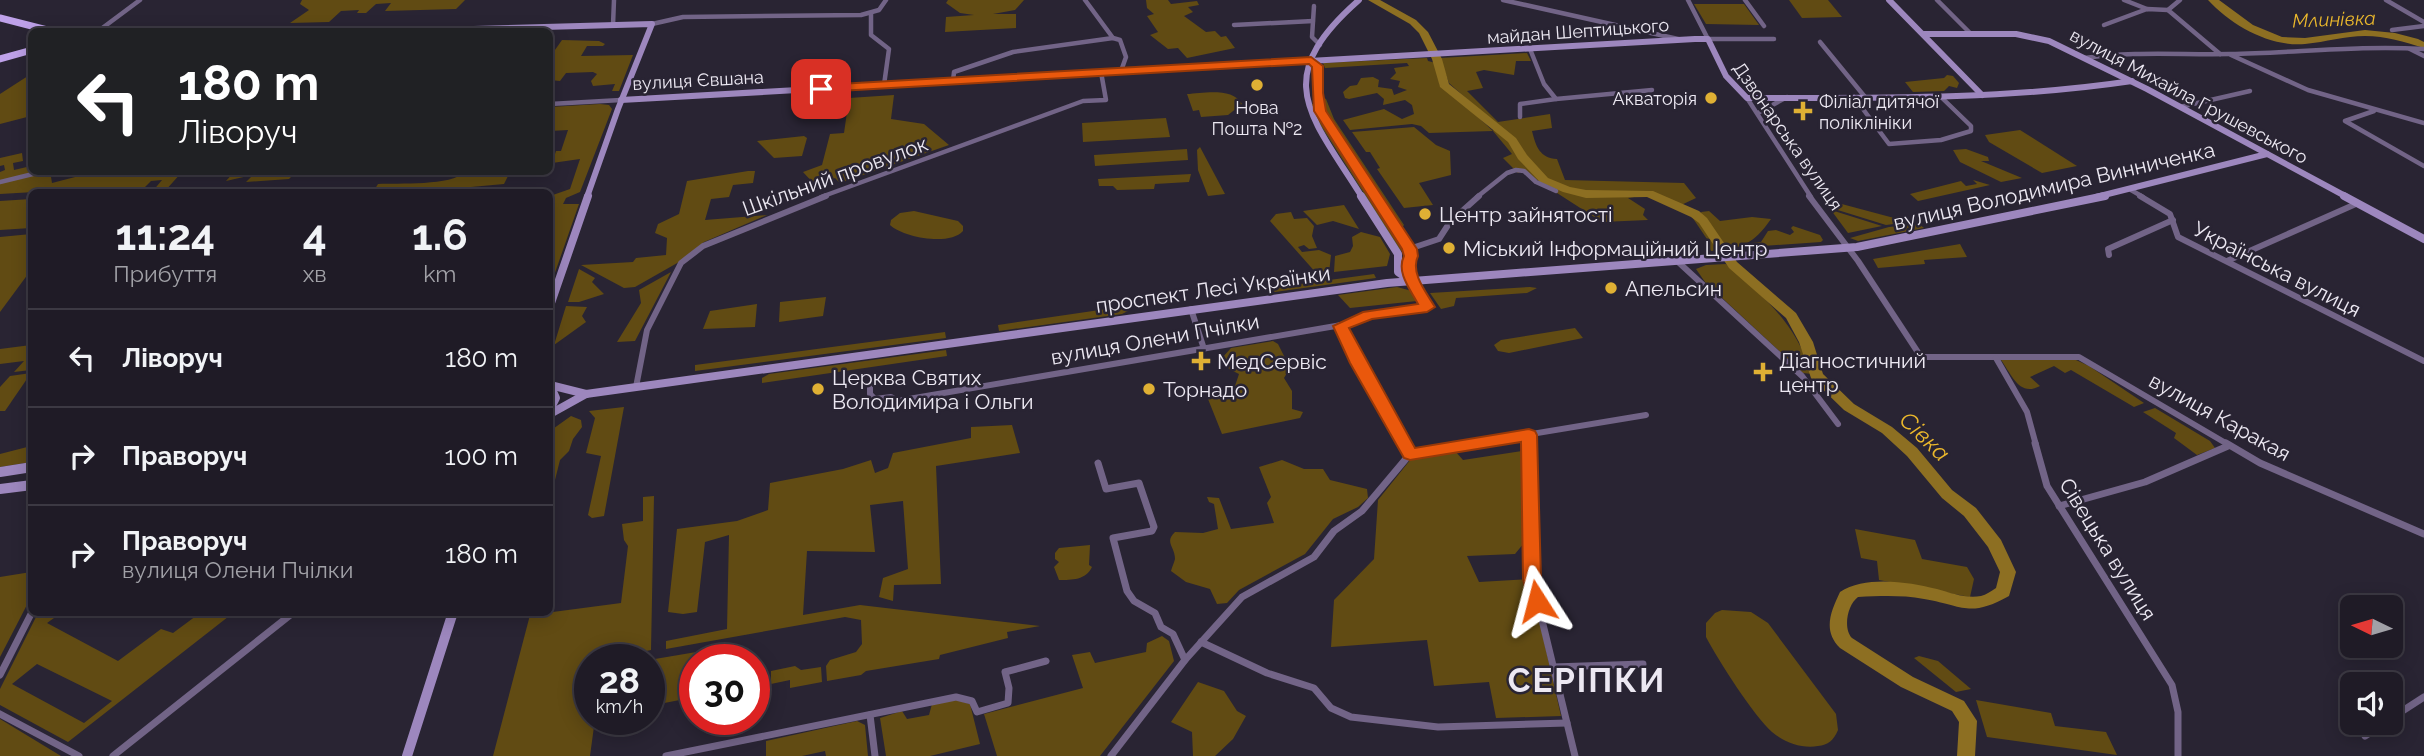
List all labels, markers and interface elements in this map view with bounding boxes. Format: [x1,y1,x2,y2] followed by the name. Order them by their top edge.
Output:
[2292,7,2376,31] water label: Млинівка
[1486,14,1670,48] street label: майдан Шептицького
[2067,24,2312,168] street label: вулиця Михайла Грушевського
[178,54,319,111] text: 180 m
[63,56,154,147] icon: left
[1729,58,1847,214] street label: Дзвонарська вулиця
[791,59,851,119] pin
[632,66,764,94] street label: вулиця Євшана
[802,70,840,108] icon: arrive
[1249,77,1265,93] marker: Нова Пошта №2
[1613,88,1697,109] place label: Акваторія
[1703,90,1719,106] marker: Акваторія
[1819,91,1939,133] place label: Філіал дитячої поліклініки
[1212,97,1302,139] place label: Нова Пошта №2
[1793,101,1813,121] marker: Філіал дитячої поліклініки
[178,113,297,150] text: Ліворуч
[739,131,931,221] street label: Шкільний провулок
[1891,137,2217,235] street label: вулиця Володимира Винниченка
[1439,202,1613,227] place label: Центр зайнятості
[1417,206,1433,222] marker: Центр зайнятості
[116,211,215,260] text: 11:24
[303,211,327,260] text: 4
[412,211,468,260] text: 1.6
[2189,216,2365,322] street label: Українська вулиця
[1463,236,1767,261] place label: Міський Інформаційний Центр
[1441,240,1457,256] marker: Міський Інформаційний Центр
[113,260,217,287] text: Прибуття
[303,260,327,287] text: хв
[423,260,456,287] text: km
[1094,260,1332,318] street label: проспект Лесі Українки
[1625,276,1722,301] place label: Апельсин
[1603,280,1619,296] marker: Апельсин
[1049,308,1261,370] street label: вулиця Олени Пчілки
[63,339,101,377] icon: left
[122,343,223,373] text: Ліворуч
[445,343,518,373] text: 180 m
[1779,348,1926,397] place label: Діагностичний центр
[1217,349,1327,374] place label: МедСервіс
[1191,351,1211,371] marker: МедСервіс
[1753,362,1773,382] marker: Діагностичний центр
[832,365,1033,414] place label: Церква Святих Володимира і Ольги
[2145,368,2295,466] street label: вулиця Каракая
[1163,377,1247,402] place label: Торнадо
[810,381,826,397] marker: Церква Святих Володимира і Ольги
[1141,381,1157,397] marker: Торнадо
[1894,406,1956,466] water label: Сівка
[63,437,101,475] icon: right
[122,441,247,471] text: Праворуч
[445,441,518,471] text: 100 m
[2054,473,2162,625] street label: Сівецька вулиця
[122,526,247,556] text: Праворуч
[63,535,101,573] icon: right
[445,539,518,569] text: 180 m
[122,556,353,583] text: вулиця Олени Пчілки
[1500,564,1574,638] position arrow
[2340,595,2403,658] north arrow
[2340,595,2403,735] map controls
[679,644,770,735] speed limit sign: 30
[599,660,640,701] text: 28
[1508,661,1666,700] district label: СЕРІПКИ
[2340,672,2403,735] button: sound
[596,696,643,717] text: km/h

